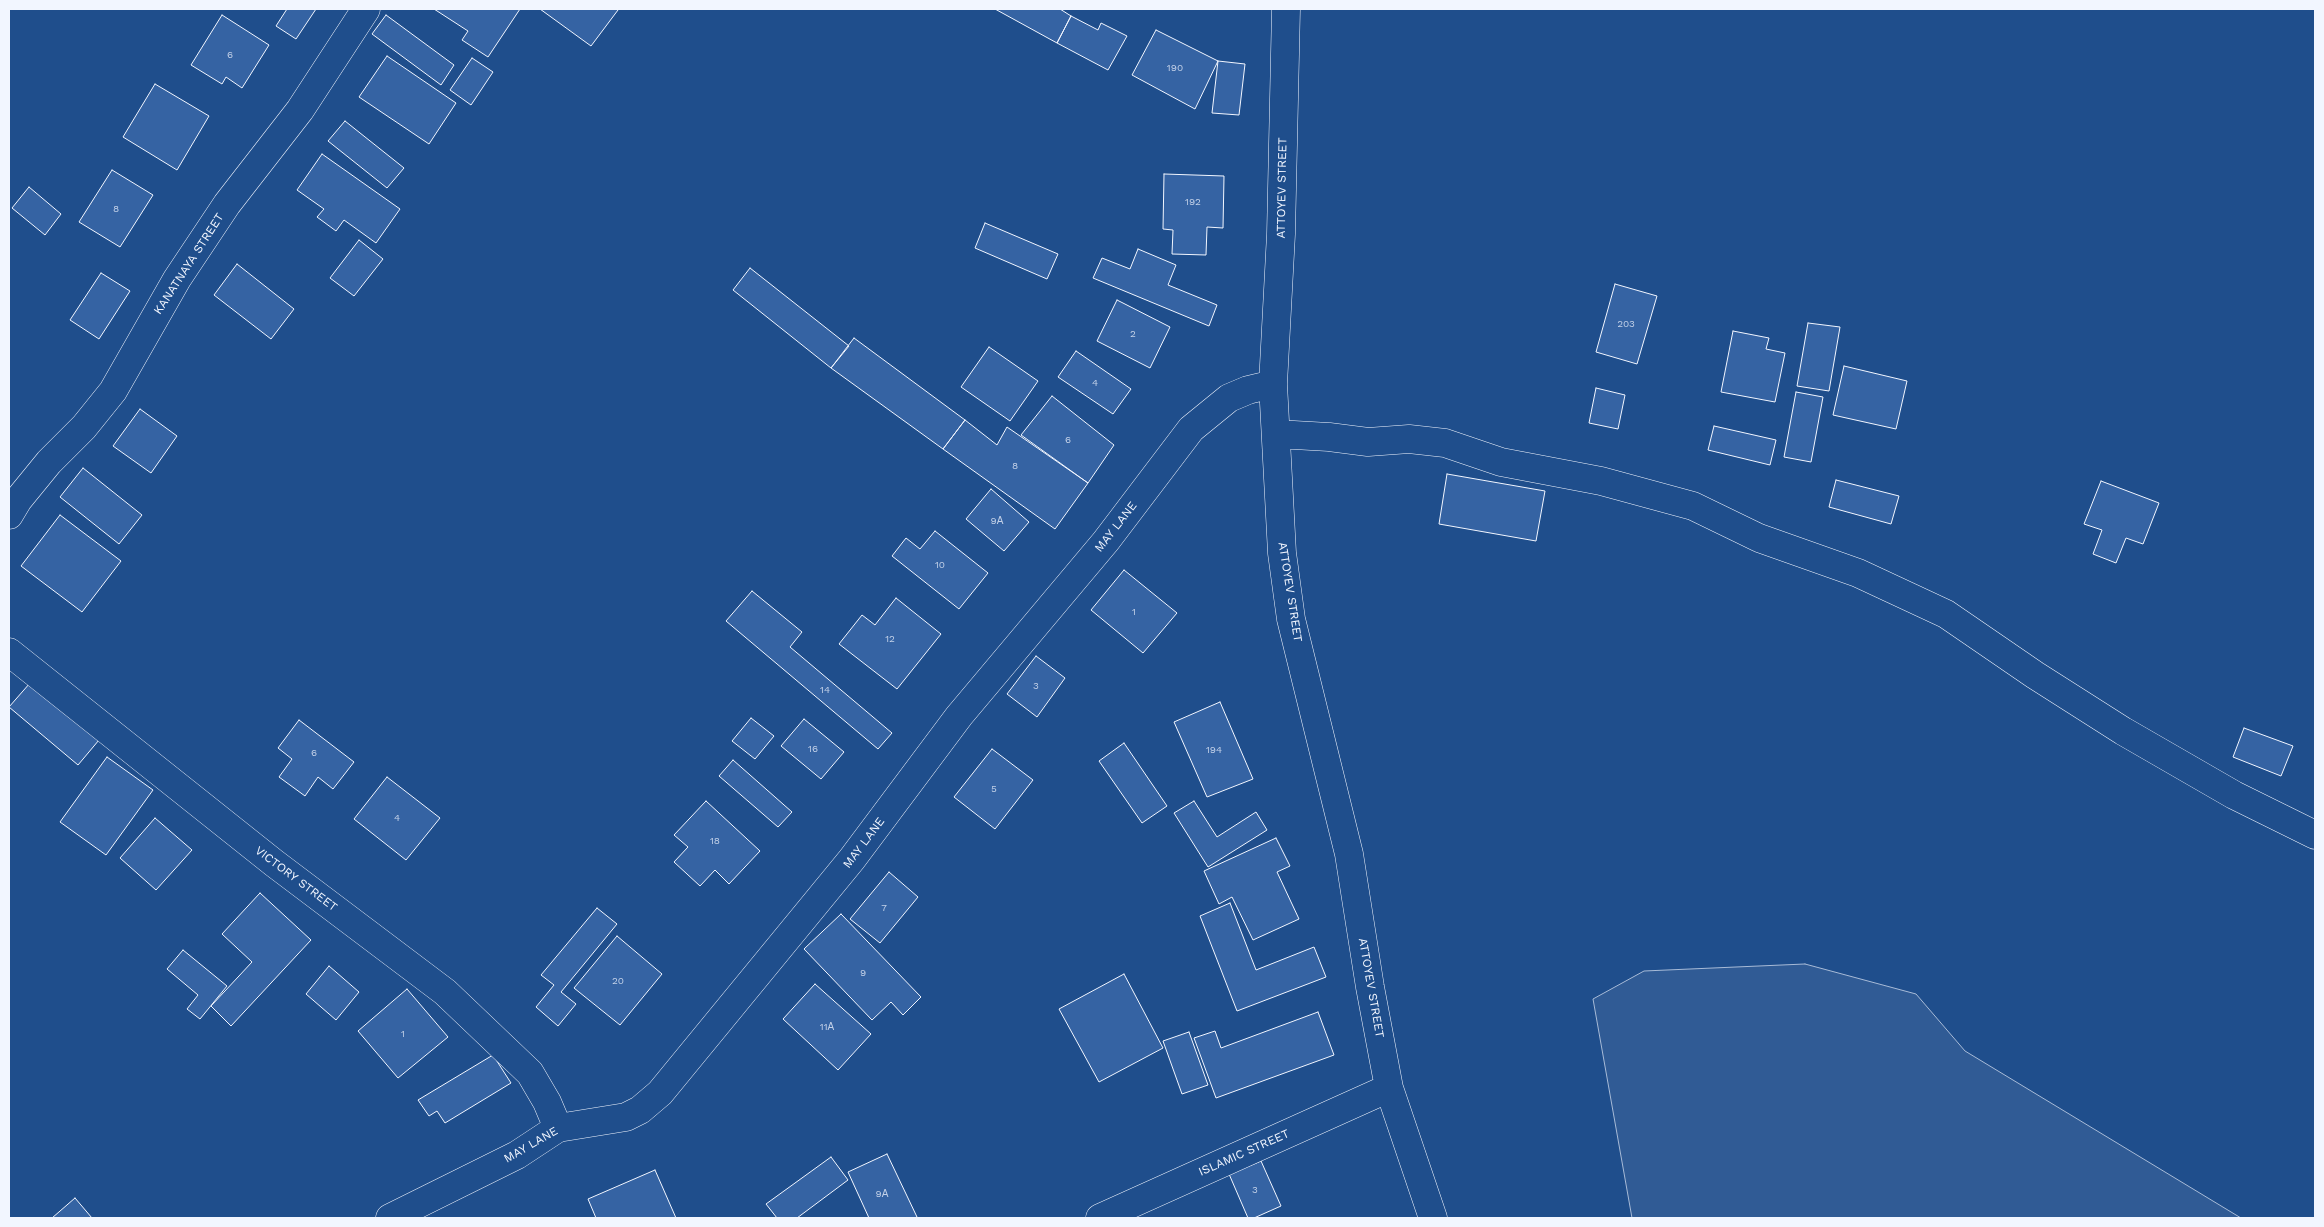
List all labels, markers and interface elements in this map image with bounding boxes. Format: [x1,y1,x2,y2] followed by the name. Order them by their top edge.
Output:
[227,49,233,61] house number: 6
[1167,62,1183,74] house number: 190
[1274,137,1290,239] street label: ATTOYEV STREET
[1185,196,1201,208] house number: 192
[113,203,119,215] house number: 8
[151,211,227,317] street label: KANATNAYA STREET
[1617,318,1635,330] house number: 203
[1130,328,1136,340] house number: 2
[1092,377,1098,389] house number: 4
[1065,434,1071,446] house number: 6
[1012,460,1018,472] house number: 8
[1092,499,1140,555] street label: MAY LANE
[991,515,1003,527] house number: 9А
[1275,541,1305,643] street label: ATTOYEV STREET
[935,559,945,571] house number: 10
[1132,606,1136,618] house number: 1
[885,633,895,645] house number: 12
[1033,680,1039,692] house number: 3
[820,684,830,696] house number: 14
[808,743,818,755] house number: 16
[1206,744,1222,756] house number: 194
[311,747,317,759] house number: 6
[991,783,997,795] house number: 5
[394,812,400,824] house number: 4
[840,815,888,871] street label: MAY LANE
[710,835,720,847] house number: 18
[252,843,340,915] street label: VICTORY STREET
[881,902,887,914] house number: 7
[1355,937,1387,1039] street label: ATTOYEV STREET
[860,967,866,979] house number: 9
[612,975,624,987] house number: 20
[820,1021,834,1033] house number: 11А
[401,1028,405,1040] house number: 1
[501,1124,561,1166] street label: MAY LANE
[1196,1127,1292,1179] street label: ISLAMIC STREET
[1252,1184,1258,1196] house number: 3
[876,1188,888,1200] house number: 9А

